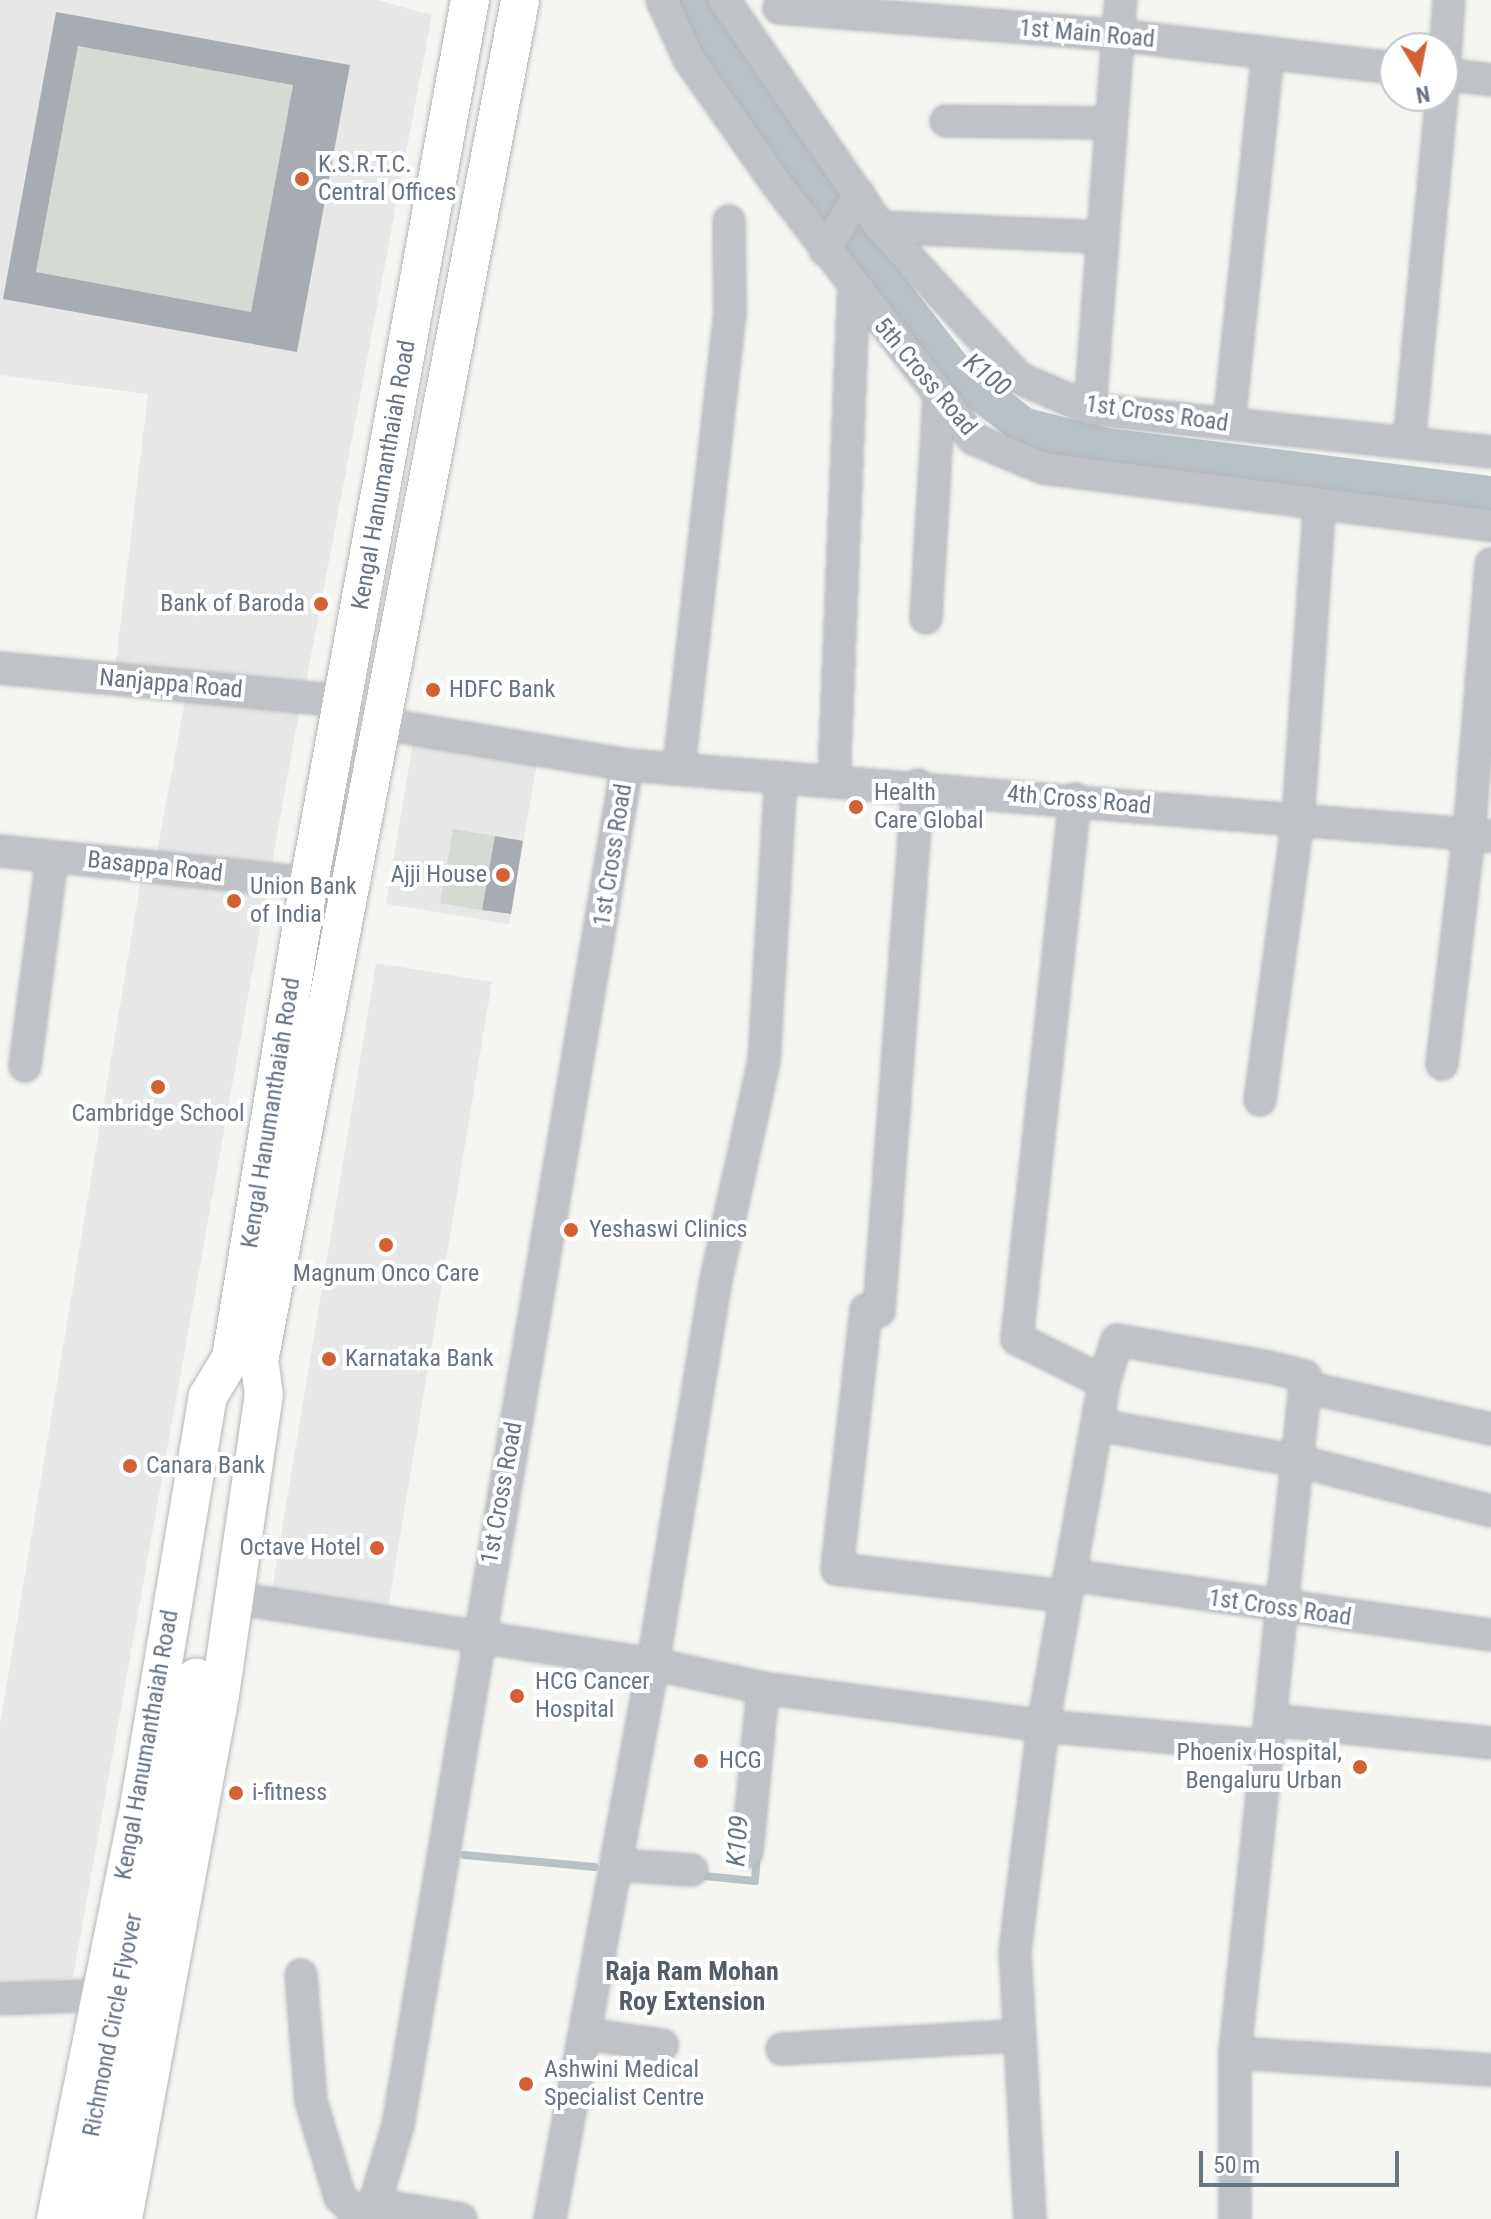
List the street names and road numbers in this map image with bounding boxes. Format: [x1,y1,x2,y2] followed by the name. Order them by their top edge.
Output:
[1018,14,1156,54] street label: 1st Main Road
[868,312,982,442] street label: 5th Cross Road
[346,338,422,612] street label: Kengal Hanumanthaiah Road
[1084,390,1230,438] street label: 1st Cross Road
[98,663,244,705] street label: Nanjappa Road
[1006,779,1152,821] street label: 4th Cross Road
[588,782,638,928] street label: 1st Cross Road
[86,846,224,888] street label: Basappa Road
[235,976,307,1250] street label: Kengal Hanumanthaiah Road
[475,1420,529,1566] street label: 1st Cross Road
[1207,1584,1353,1632] street label: 1st Cross Road
[109,1608,185,1882] street label: Kengal Hanumanthaiah Road
[77,1911,149,2139] street label: Richmond Circle Flyover

